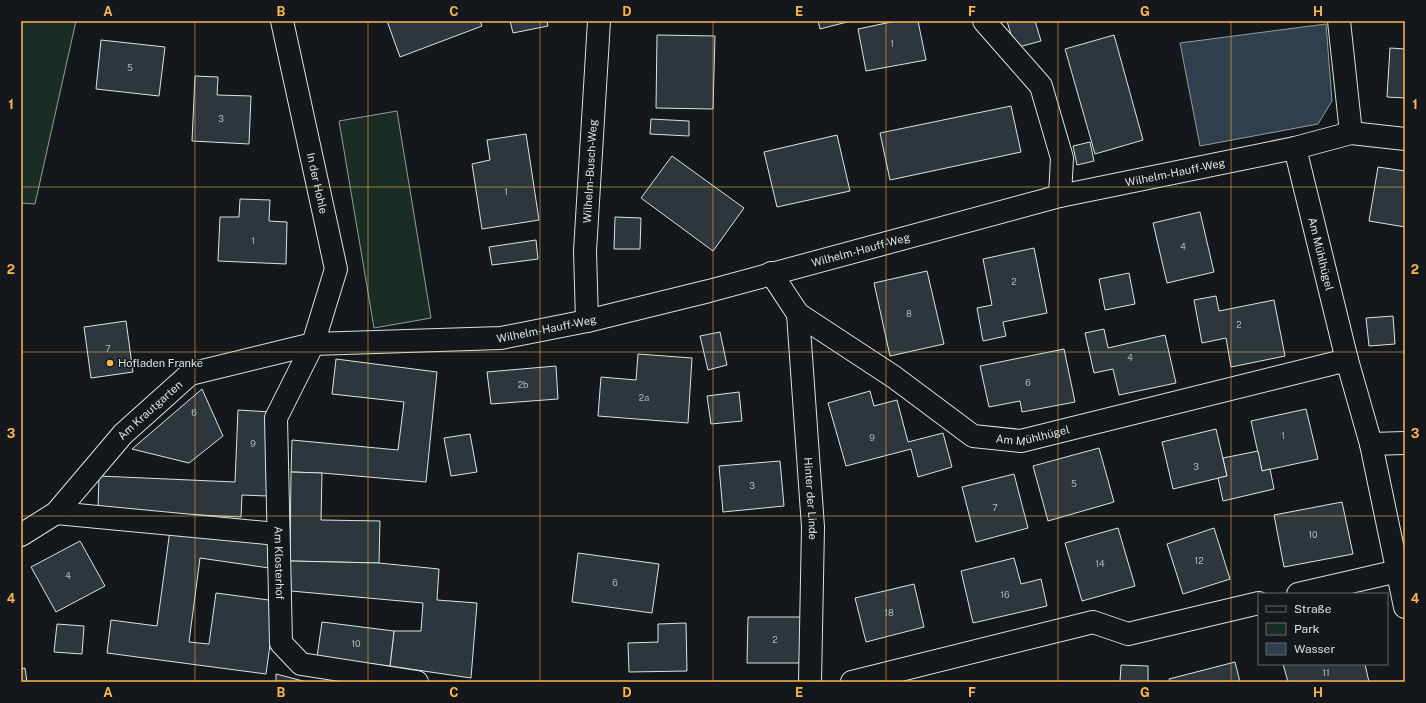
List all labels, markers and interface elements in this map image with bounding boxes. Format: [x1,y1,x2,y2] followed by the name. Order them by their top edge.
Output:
[103,4,113,19] text: A
[277,4,286,19] text: B
[449,4,459,19] text: C
[622,4,632,19] text: D
[795,4,803,19] text: E
[968,4,976,19] text: F
[1140,4,1150,19] text: G
[1313,4,1323,19] text: H
[890,38,894,49] house number: 1
[127,62,133,73] house number: 5
[8,97,14,112] text: 1
[1412,97,1418,112] text: 1
[218,113,224,124] house number: 3
[581,119,599,223] street label: Wilhelm-Busch-Weg
[305,152,330,215] street label: In der Hohle
[1124,156,1226,189] street label: Wilhelm-Hauff-Weg
[504,186,508,197] house number: 1
[1306,216,1336,292] street label: Am Mühlhügel
[810,231,911,269] street label: Wilhelm-Hauff-Weg
[251,235,255,246] house number: 1
[1180,241,1186,252] house number: 4
[7,262,15,277] text: 2
[1411,262,1419,277] text: 2
[1011,276,1017,287] house number: 2
[906,308,912,319] house number: 8
[496,313,598,345] street label: Wilhelm-Hauff-Weg
[1236,319,1242,330] house number: 2
[105,343,111,354] house number: 7
[1127,352,1133,363] house number: 4
[118,357,203,369] place label: Hofladen Franke
[105,358,115,368] marker: Hofladen Franke
[1025,377,1031,388] house number: 6
[115,378,184,442] street label: Am Krautgarten
[518,379,528,390] house number: 2b
[639,392,649,403] house number: 2a
[191,407,197,418] house number: 6
[995,423,1071,447] street label: Am Mühlhügel
[7,426,16,441] text: 3
[1411,426,1420,441] text: 3
[1281,430,1285,441] house number: 1
[869,432,875,443] house number: 9
[250,438,256,449] house number: 9
[802,457,819,540] street label: Hinter der Linde
[1193,461,1199,472] house number: 3
[1071,478,1077,489] house number: 5
[749,480,755,491] house number: 3
[992,502,998,513] house number: 7
[272,526,286,601] street label: Am Klosterhof
[1308,529,1318,540] house number: 10
[1194,555,1204,566] house number: 12
[1095,558,1105,569] house number: 14
[65,570,71,581] house number: 4
[612,577,618,588] house number: 6
[1000,589,1010,600] house number: 16
[7,591,16,606] text: 4
[1411,591,1420,606] text: 4
[1258,593,1388,665] legend
[1294,602,1332,616] text: Straße
[884,607,894,618] house number: 18
[1294,622,1320,636] text: Park
[772,634,778,645] house number: 2
[351,638,361,649] house number: 10
[1294,642,1335,656] text: Wasser
[1322,667,1330,678] house number: 11
[103,685,113,700] text: A
[277,685,286,700] text: B
[449,685,459,700] text: C
[622,685,632,700] text: D
[795,685,803,700] text: E
[968,685,976,700] text: F
[1140,685,1150,700] text: G
[1313,685,1323,700] text: H

